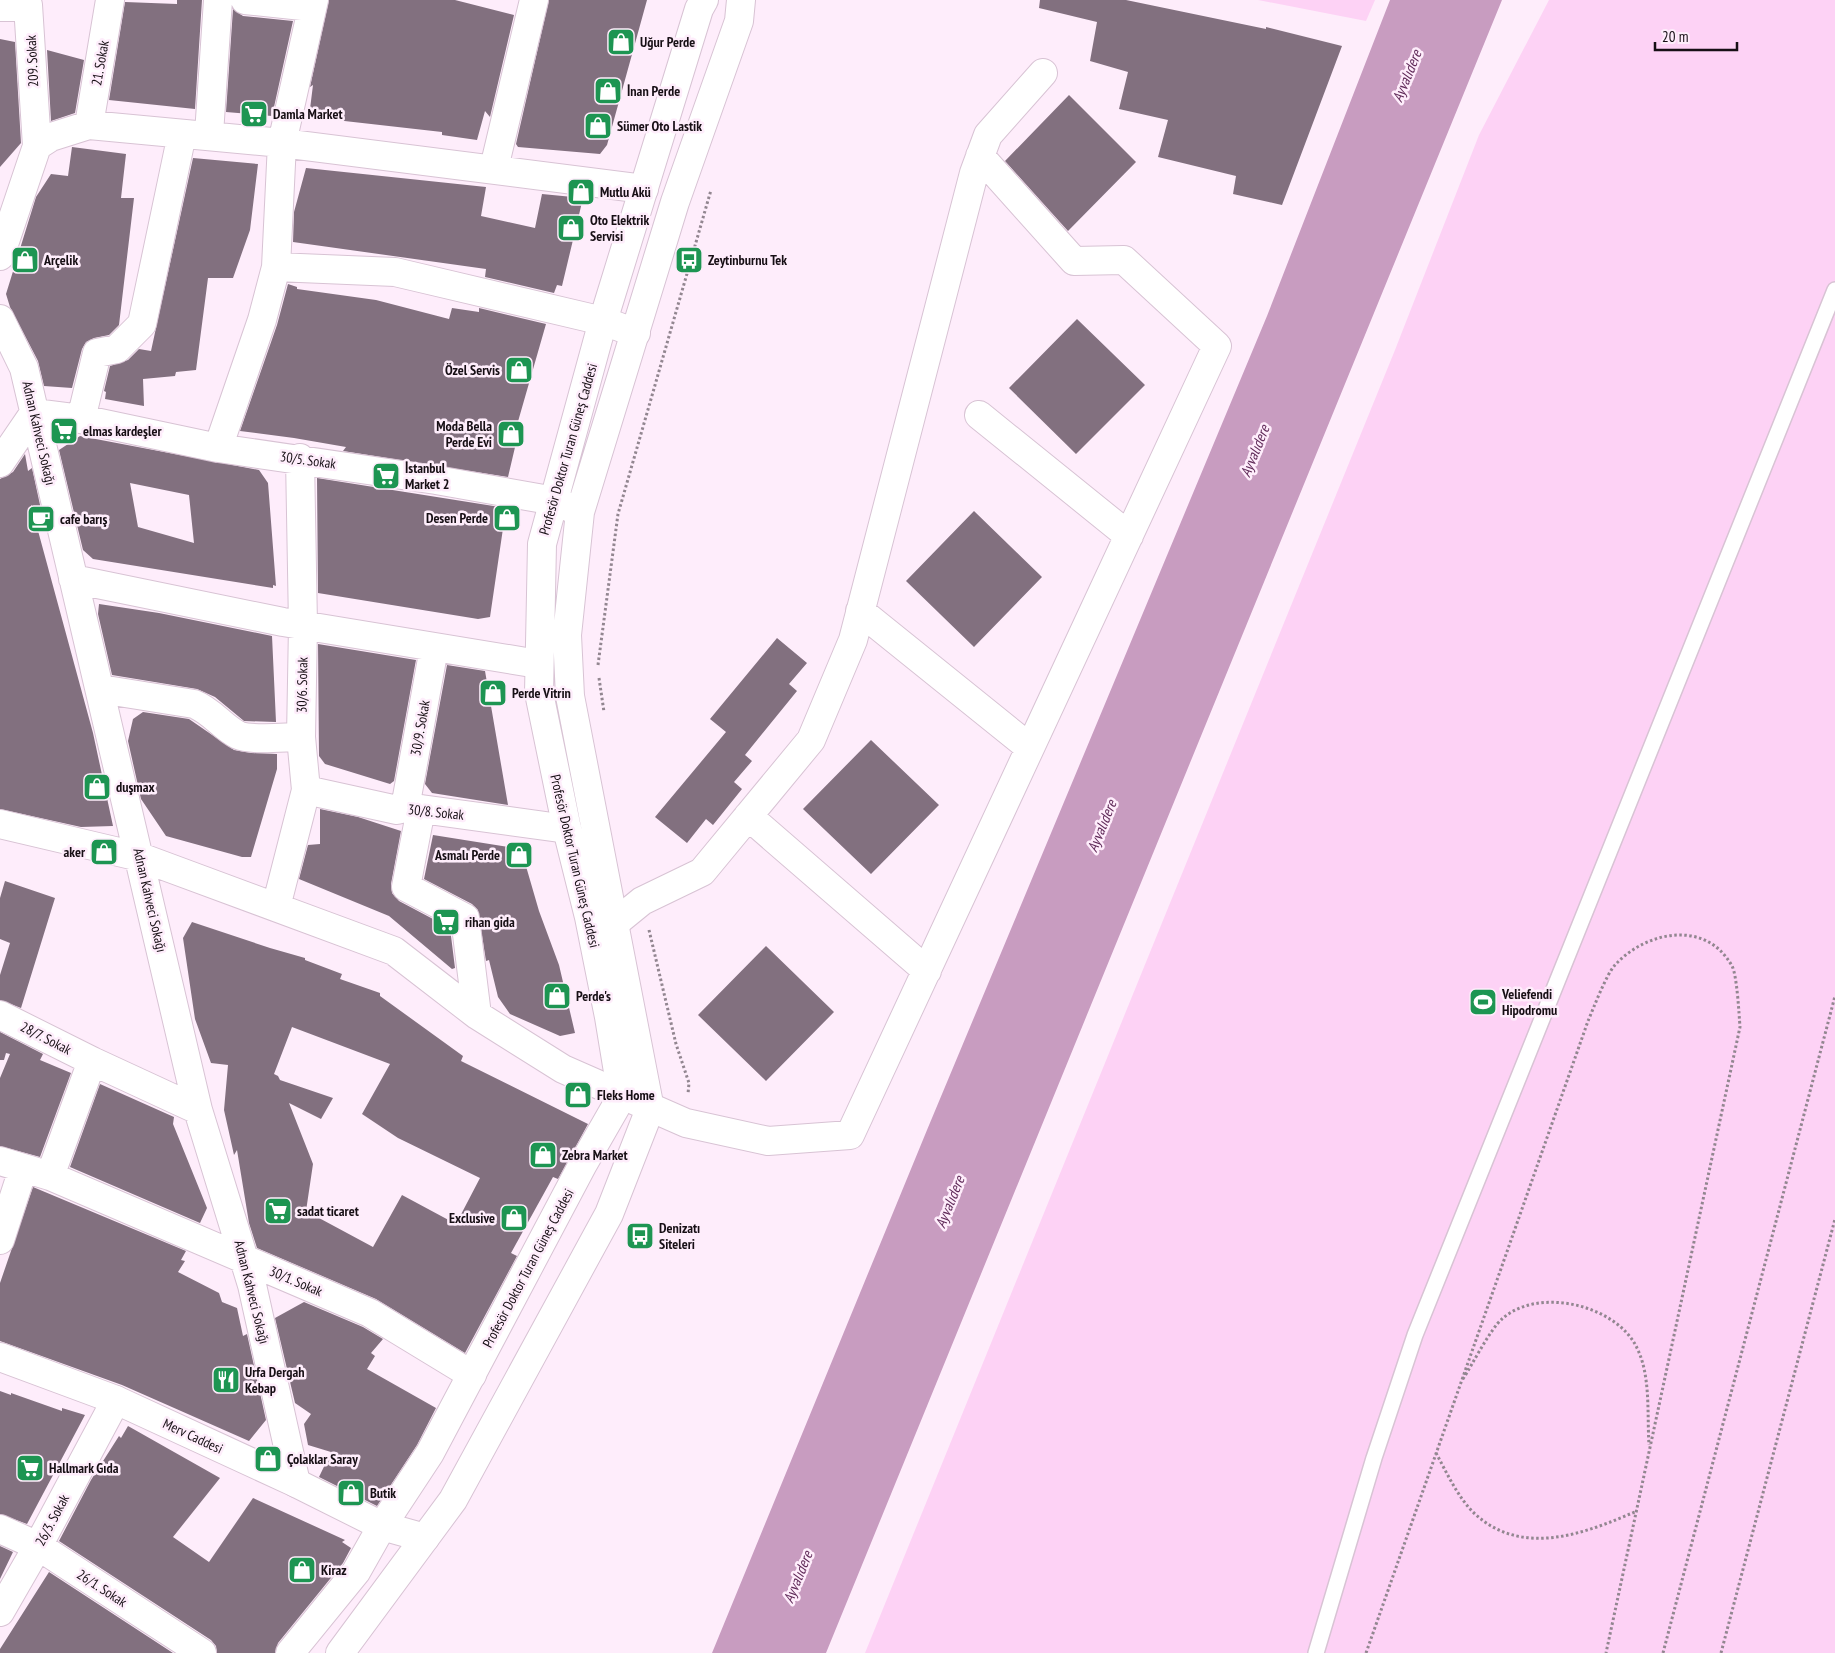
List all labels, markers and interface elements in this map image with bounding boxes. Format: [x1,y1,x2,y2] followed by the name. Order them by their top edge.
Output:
[1655,20,1738,52] scale bar
[606,27,636,57] shop icon: Uğur Perde
[1662,27,1688,46] text: 20 m
[640,33,695,51] place label: Uğur Perde
[22,34,42,87] street label: 209. Sokak
[87,38,113,87] street label: 21. Sokak
[1388,46,1426,104] water label: Ayvalıdere
[593,76,623,106] shop icon: İnan Perde
[627,82,680,100] place label: İnan Perde
[239,99,269,129] supermarket icon: Damla Market
[273,105,342,123] place label: Damla Market
[583,111,613,141] shop icon: Sümer Oto Lastik
[617,117,702,135] place label: Sümer Oto Lastik
[566,177,596,207] shop icon: Mutlu Akü
[600,183,651,201] place label: Mutlu Akü
[590,211,649,245] place label: Oto Elektrik Servisi
[556,213,586,243] shop icon: Oto Elektrik Servisi
[10,245,40,275] shop icon: Arçelik
[674,245,704,275] bus stop icon: Zeytinburnu Tek
[43,251,78,269] place label: Arçelik
[708,251,787,269] place label: Zeytinburnu Tek
[504,355,534,385] shop icon: Özel Servis
[445,361,500,379] place label: Özel Servis
[535,361,601,537] street label: Profesör Doktor Turan Güneş Caddesi
[18,379,60,487] street label: Adnan Kahveci Sokağı
[49,416,79,446] supermarket icon: elmas kardeşler
[436,417,492,451] place label: Moda Bella Perde Evi
[496,419,526,449] shop icon: Moda Bella Perde Evi
[1236,421,1274,479] water label: Ayvalıdere
[83,422,162,440] place label: elmas kardeşler
[279,447,338,473] street label: 30/5. Sokak
[405,459,449,493] place label: İstanbul Market 2
[371,461,401,491] supermarket icon: İstanbul Market 2
[492,503,522,533] shop icon: Desen Perde
[26,504,56,534] cafe icon: cafe barış
[426,509,488,527] place label: Desen Perde
[60,510,108,528] place label: cafe barış
[293,656,311,713] street label: 30/6. Sokak
[478,678,508,708] shop icon: Perde Vitrin
[512,684,571,702] place label: Perde Vitrin
[406,698,434,757] street label: 30/9. Sokak
[82,772,112,802] shop icon: duşmax
[546,773,604,949] street label: Profesör Doktor Turan Güneş Caddesi
[116,778,155,796] place label: duşmax
[1083,796,1121,854] water label: Ayvalıdere
[407,800,465,824] street label: 30/8. Sokak
[89,837,119,867] shop icon: aker
[504,840,534,870] shop icon: Asmalı Perde
[63,843,86,861] place label: aker
[129,846,171,954] street label: Adnan Kahveci Sokağı
[434,846,500,864] place label: Asmalı Perde
[431,907,461,937] supermarket icon: rihan gida
[465,913,515,931] place label: rihan gida
[542,981,572,1011] shop icon: Perde's
[1501,985,1557,1019] place label: Veliefendi Hipodromu
[576,987,611,1005] place label: Perde's
[1468,987,1498,1017] sports icon: Veliefendi Hipodromu
[17,1018,75,1059] street label: 28/7. Sokak
[563,1080,593,1110] shop icon: Fleks Home
[597,1086,655,1104] place label: Fleks Home
[528,1140,558,1170] shop icon: Zebra Market
[562,1146,628,1164] place label: Zebra Market
[931,1172,969,1230] water label: Ayvalıdere
[478,1185,578,1351] street label: Profesör Doktor Turan Güneş Caddesi
[263,1196,293,1226] supermarket icon: sadat ticaret
[297,1202,359,1220] place label: sadat ticaret
[499,1203,529,1233] shop icon: Exclusive
[449,1209,495,1227] place label: Exclusive
[659,1219,700,1253] place label: Denizatı Siteleri
[625,1221,655,1251] bus stop icon: Denizatı Siteleri
[230,1238,274,1346] street label: Adnan Kahveci Sokağı
[267,1262,326,1300] street label: 30/1. Sokak
[245,1363,305,1397] place label: Urfa Dergah Kebap
[211,1365,241,1395] restaurant icon: Urfa Dergah Kebap
[160,1414,226,1458] street label: Merv Caddesi
[253,1444,283,1474] shop icon: Çolaklar Saray
[287,1450,358,1468] place label: Çolaklar Saray
[15,1453,45,1483] supermarket icon: Hallmark Gıda
[49,1459,119,1477] place label: Hallmark Gıda
[336,1478,366,1508] shop icon: Butik
[370,1484,396,1502] place label: Butik
[31,1491,73,1549] street label: 26/3. Sokak
[779,1547,817,1605] water label: Ayvalıdere
[287,1555,317,1585] shop icon: Kiraz
[321,1561,347,1579] place label: Kiraz
[74,1565,131,1611] street label: 26/1. Sokak

